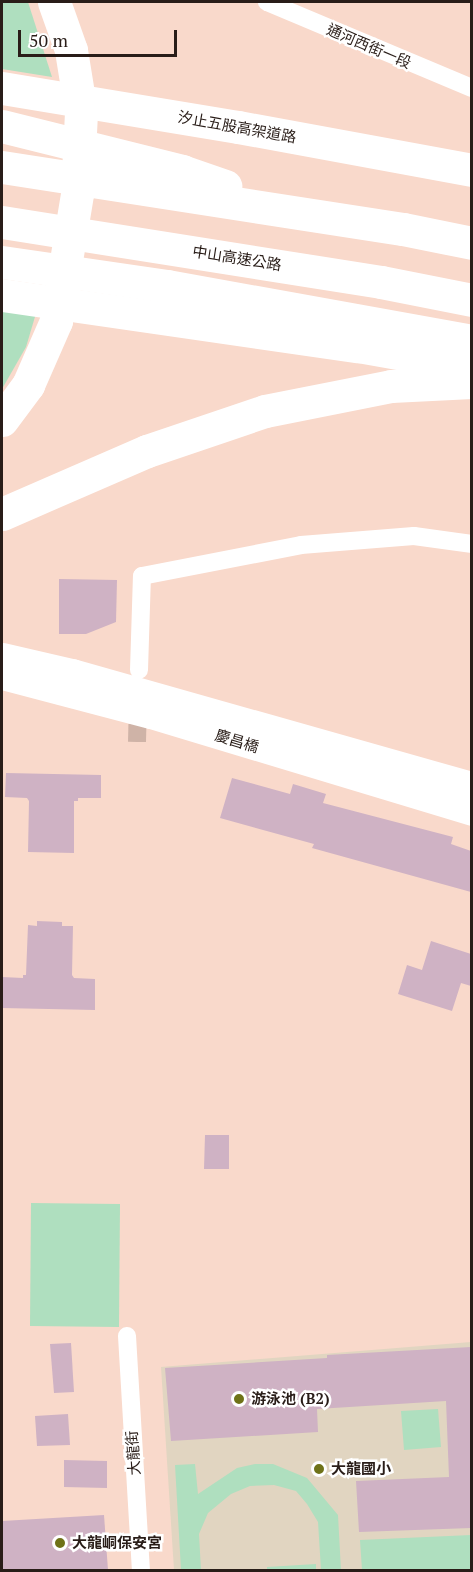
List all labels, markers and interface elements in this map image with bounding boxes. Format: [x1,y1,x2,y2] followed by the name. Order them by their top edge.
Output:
[21,18,180,56] scale bar
[324,20,414,72] street label: 通河西街一段
[29,28,68,52] text: 50 m
[176,108,298,146] street label: 汐止五股高架道路
[191,242,283,274] street label: 中山高速公路
[213,726,261,756] street label: 慶昌橋
[251,1390,330,1408] place label: 游泳池 (B2)
[232,1392,246,1406] marker: 游泳池 (B2)
[122,1430,144,1476] street label: 大龍街
[331,1460,391,1478] place label: 大龍國小
[312,1462,326,1476] marker: 大龍國小
[72,1534,162,1552] place label: 大龍峒保安宮
[53,1536,67,1550] marker: 大龍峒保安宮

